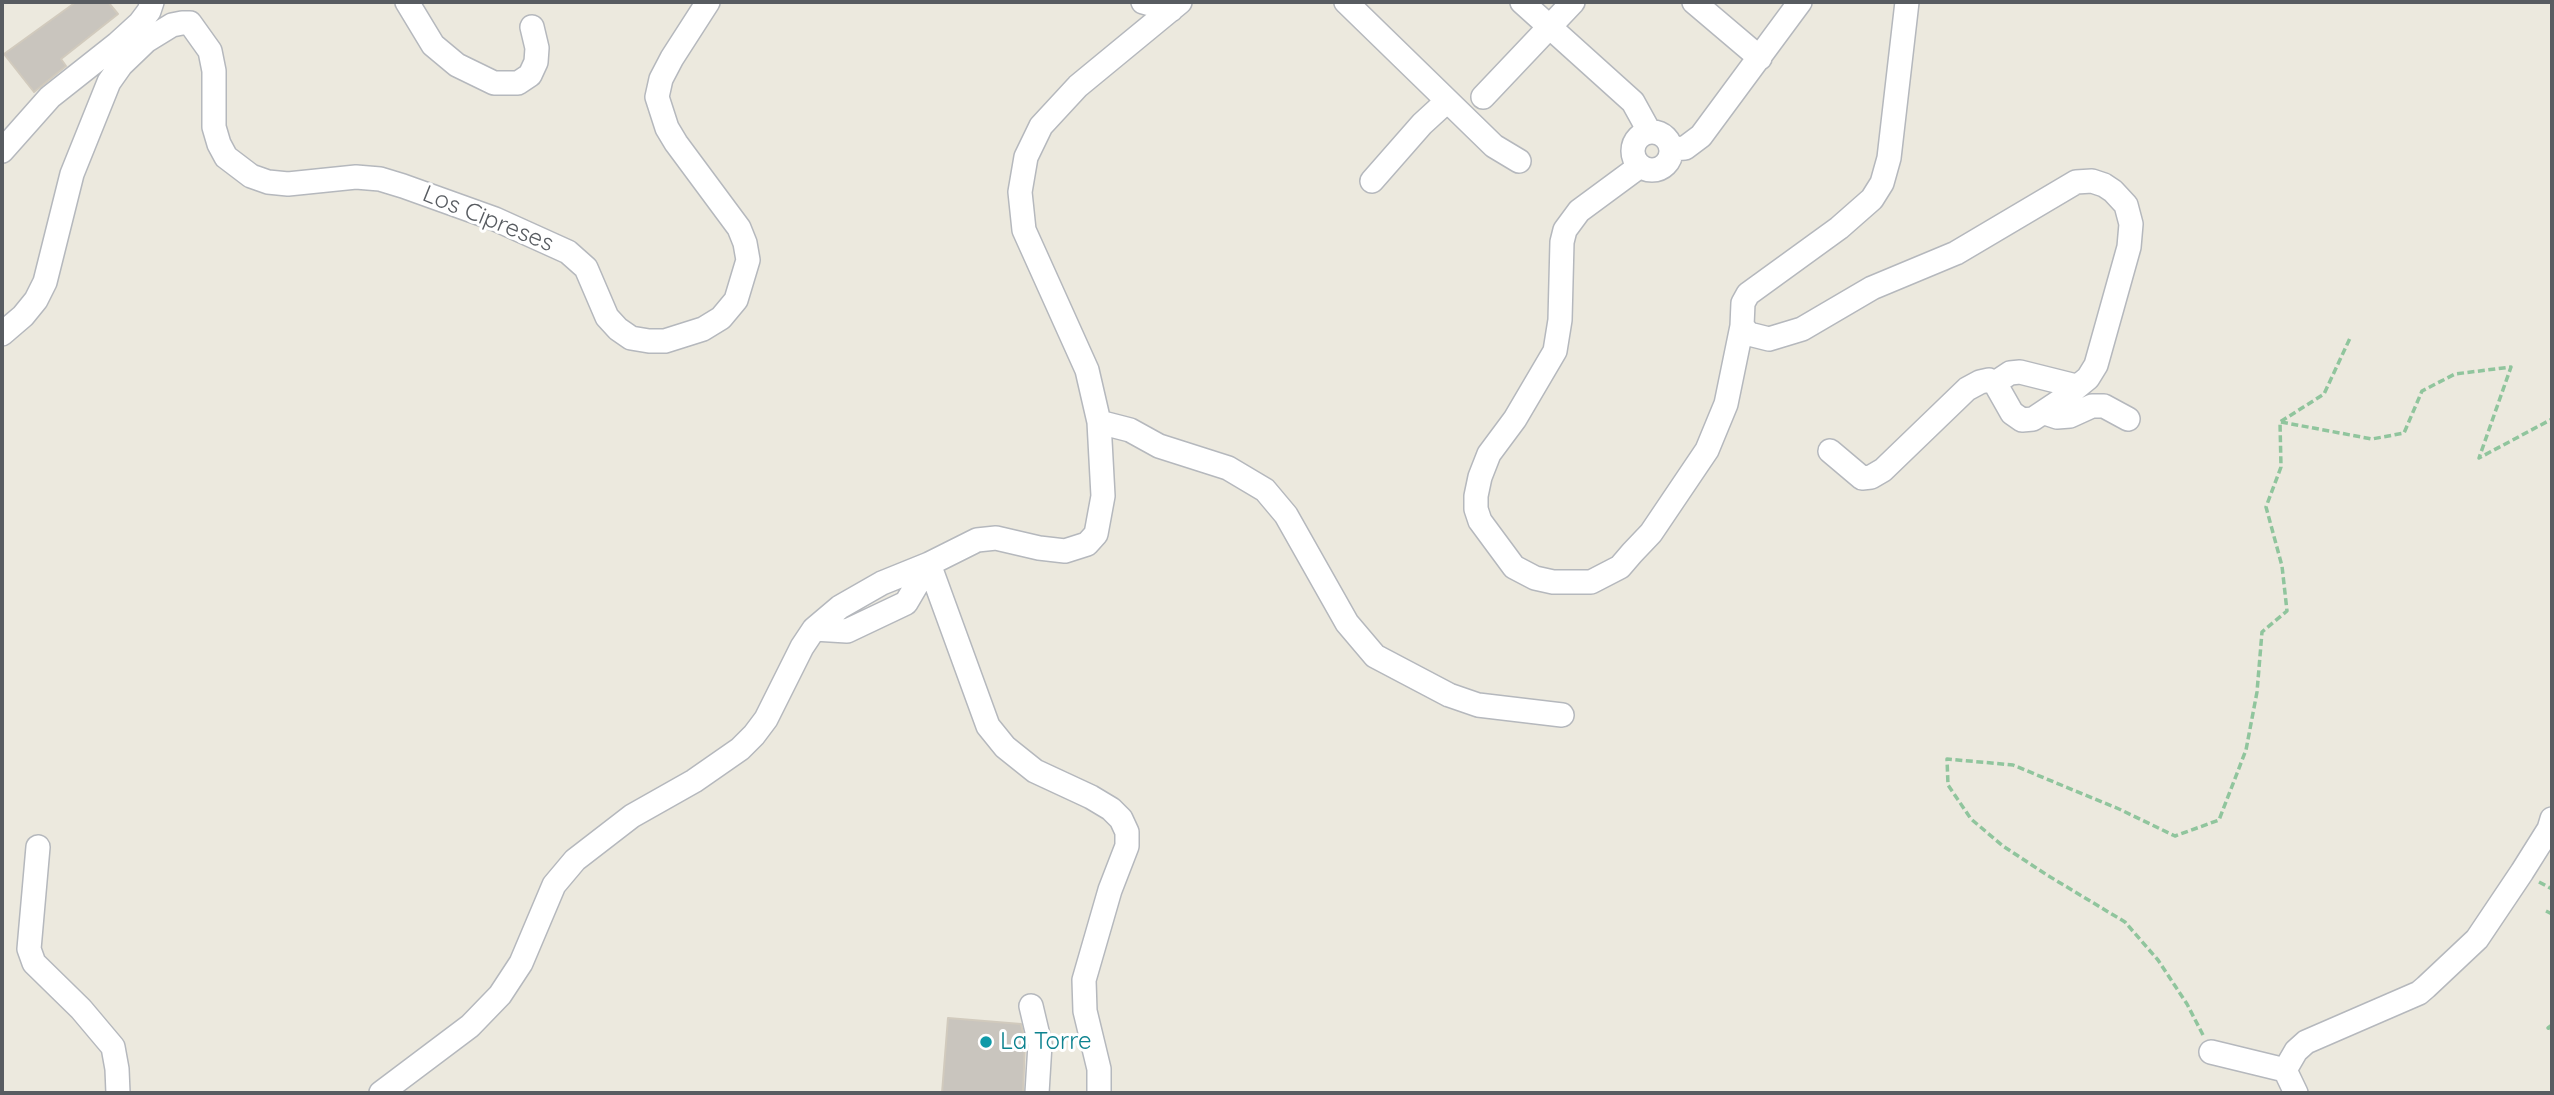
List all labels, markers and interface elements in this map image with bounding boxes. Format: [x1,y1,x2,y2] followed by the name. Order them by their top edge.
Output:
[418,180,558,258] street label: Los Cipreses
[1000,1028,1091,1056] place label: La Torre
[978,1034,994,1050] marker: La Torre

